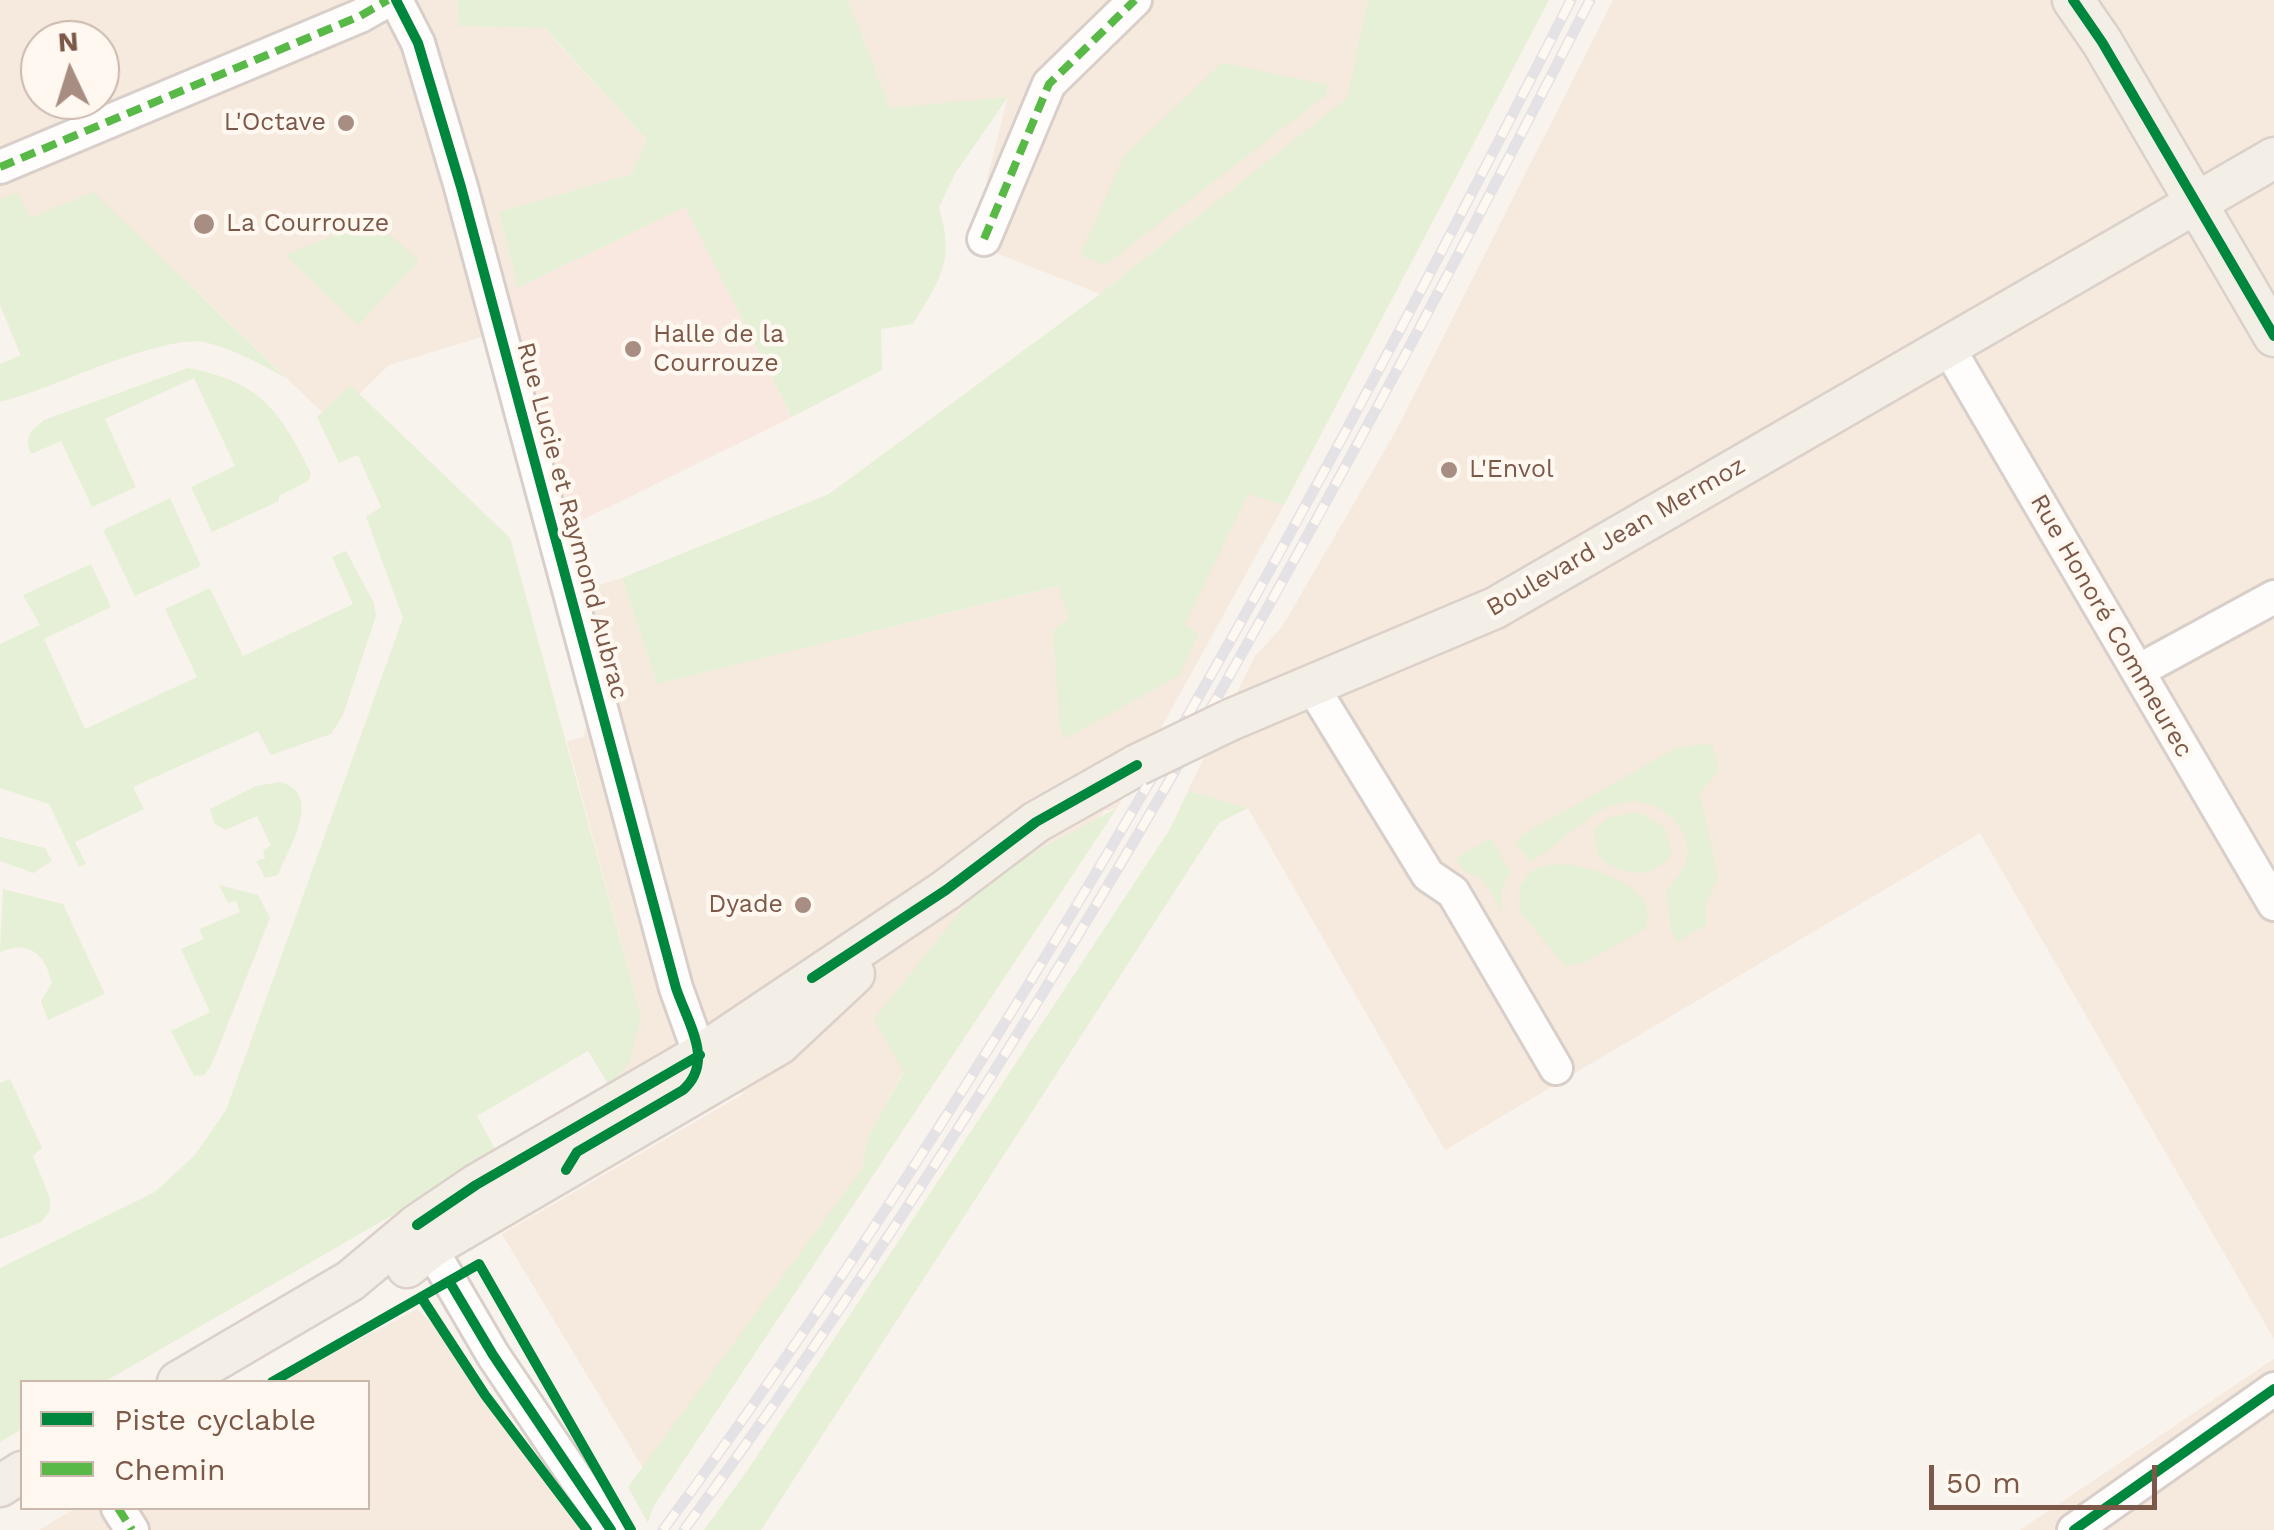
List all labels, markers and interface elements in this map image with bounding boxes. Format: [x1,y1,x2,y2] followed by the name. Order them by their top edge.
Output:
[20,20,120,120] north arrow
[57,24,80,59] text: N
[224,108,326,138] place label: L'Octave
[335,112,357,134] marker: L'Octave
[226,209,389,239] place label: La Courrouze
[191,211,217,237] marker: La Courrouze
[653,320,784,379] place label: Halle de la Courrouze
[622,338,644,360] marker: Halle de la Courrouze
[510,339,634,703] street label: Rue Lucie et Raymond Aubrac
[1481,451,1751,623] street label: Boulevard Jean Mermoz
[1469,455,1554,485] place label: L'Envol
[1438,459,1460,481] marker: L'Envol
[2023,489,2199,763] street label: Rue Honoré Commeurec
[708,890,783,920] place label: Dyade
[792,894,814,916] marker: Dyade
[20,1380,370,1510] legend
[114,1402,316,1437] text: Piste cyclable
[1934,1445,2162,1507] scale bar
[114,1452,226,1487] text: Chemin
[1946,1465,2021,1500] text: 50 m

